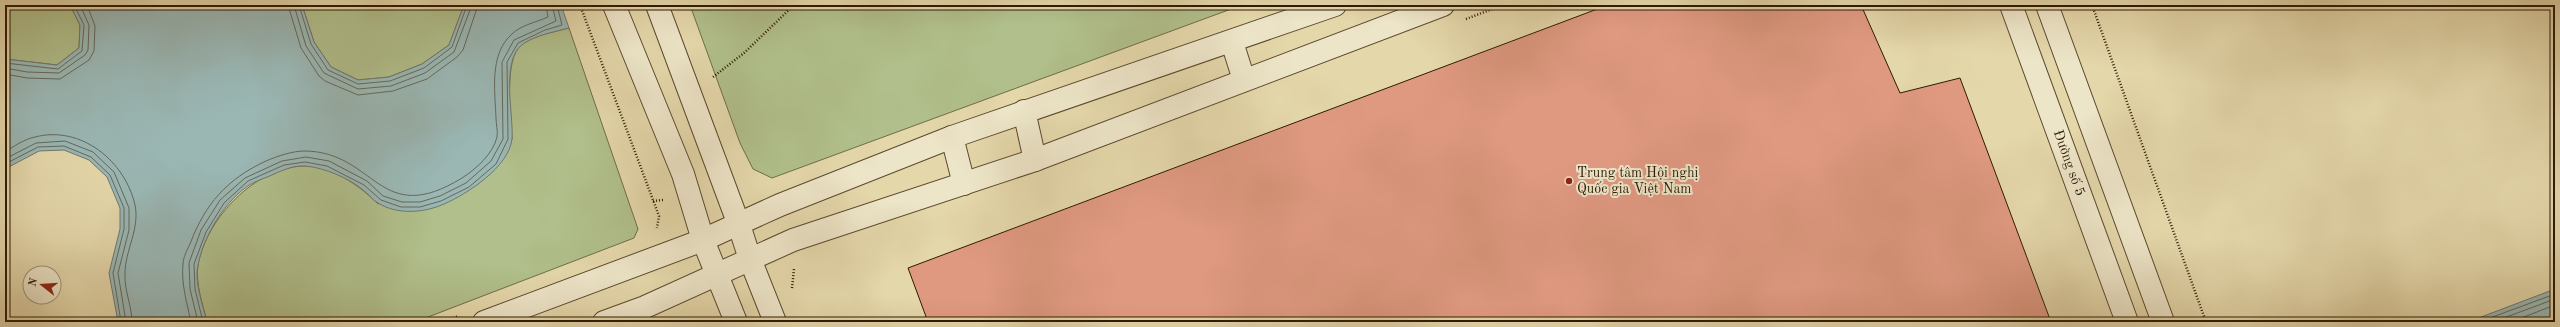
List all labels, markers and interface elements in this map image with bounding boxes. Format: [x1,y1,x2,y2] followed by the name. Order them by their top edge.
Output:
[2051,128,2088,198] street label: Đường số 5
[1577,166,1699,196] place label: Trung tâm Hội nghị Quốc gia Việt Nam
[1564,176,1574,186] marker: Trung tâm Hội nghị Quốc gia Việt Nam
[22,265,62,305] north arrow
[27,276,41,288] text: N

